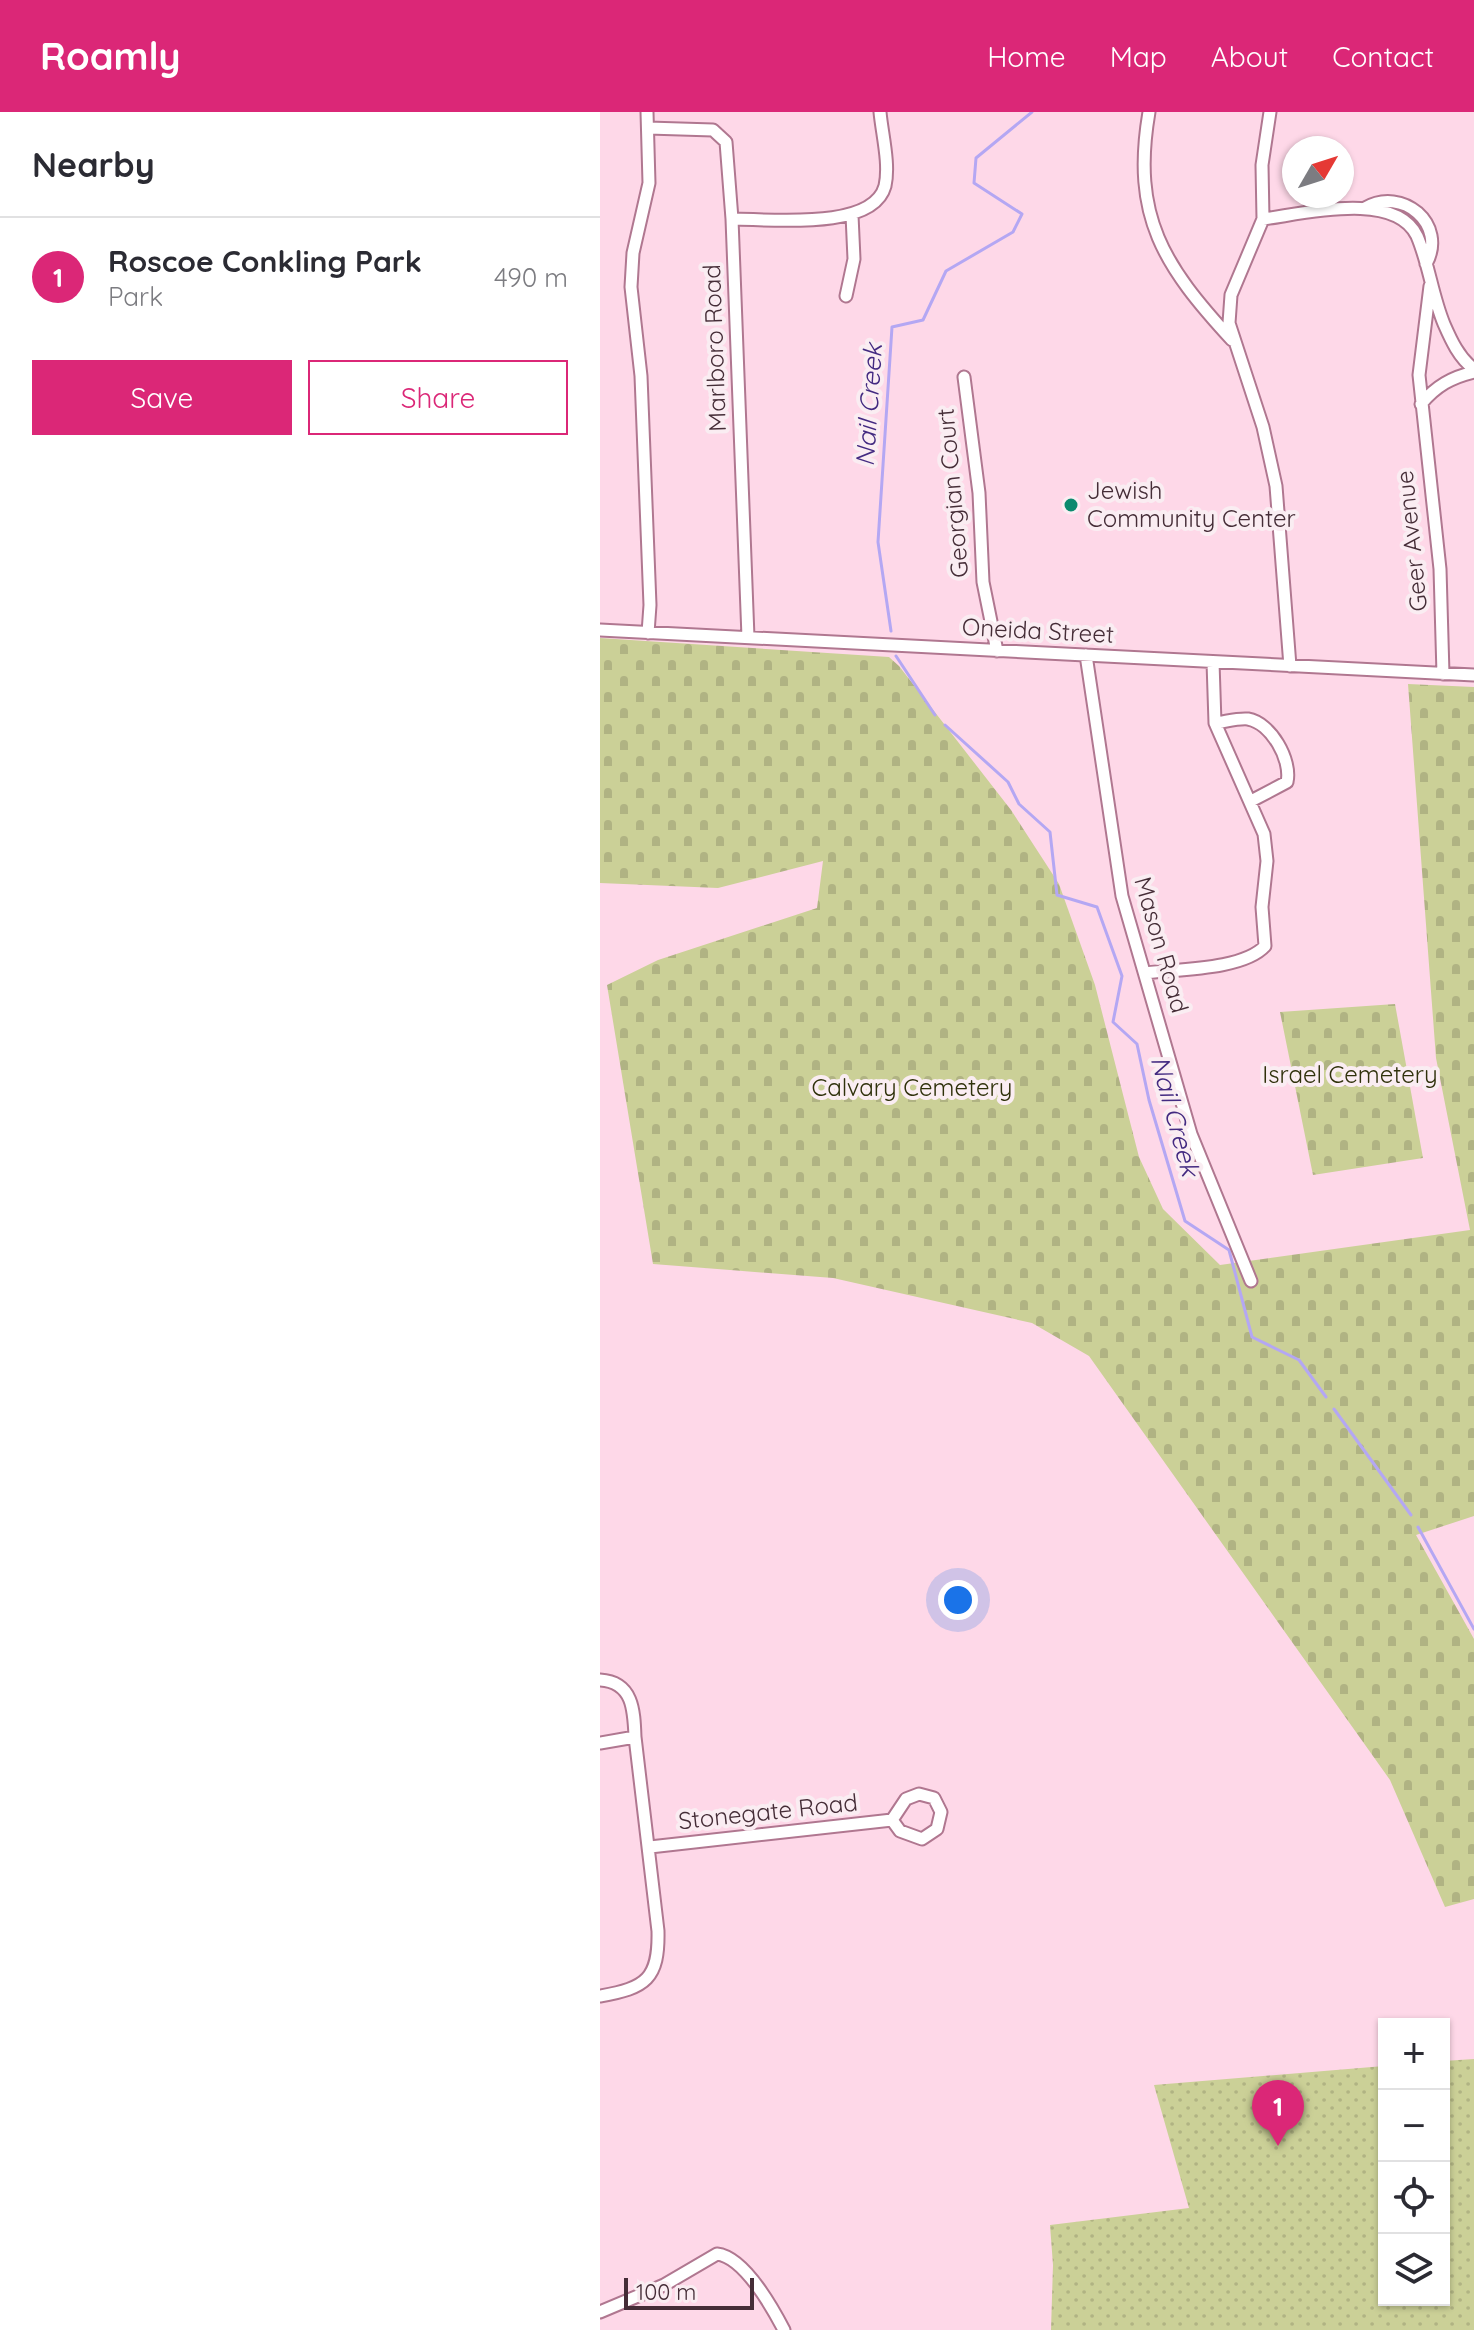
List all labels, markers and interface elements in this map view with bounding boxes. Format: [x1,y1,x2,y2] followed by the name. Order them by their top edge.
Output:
[40,32,181,80] text: Roamly
[987,39,1066,74] text: Home
[1110,39,1167,74] text: Map
[1211,39,1288,74] text: About
[1332,39,1434,74] text: Contact
[1282,136,1354,208] north arrow
[32,143,155,186] text: Nearby
[108,242,422,280] text: Roscoe Conkling Park
[53,261,63,294] text: 1
[494,261,568,294] text: 490 m
[696,264,732,432] street label: Marlboro Road
[108,280,163,313] text: Park
[848,340,889,467] water label: Nail Creek
[32,360,292,435] button: Save
[308,360,568,435] button: Share
[930,407,974,579] street label: Georgian Court
[1389,469,1433,613] street label: Geer Avenue
[1087,475,1296,533] place label: Jewish Community Center
[1062,496,1080,514] marker: Jewish Community Center
[961,611,1115,649] street label: Oneida Street
[1128,873,1196,1016] street label: Mason Road
[1144,1052,1208,1182] water label: Nail Creek
[1262,1059,1438,1089] park label: Israel Cemetery
[812,1072,1012,1102] park label: Calvary Cemetery
[938,1580,978,1620] your location
[677,1787,859,1835] street label: Stonegate Road
[1378,2018,1450,2306] map controls
[1378,2018,1450,2090] button: +
[1252,2080,1304,2146] pin: 1
[1378,2090,1450,2162] button: −
[1378,2162,1450,2234] button: locate
[1378,2234,1450,2306] button: layers
[624,2274,754,2310] scale bar
[636,2278,696,2306] text: 100 m

